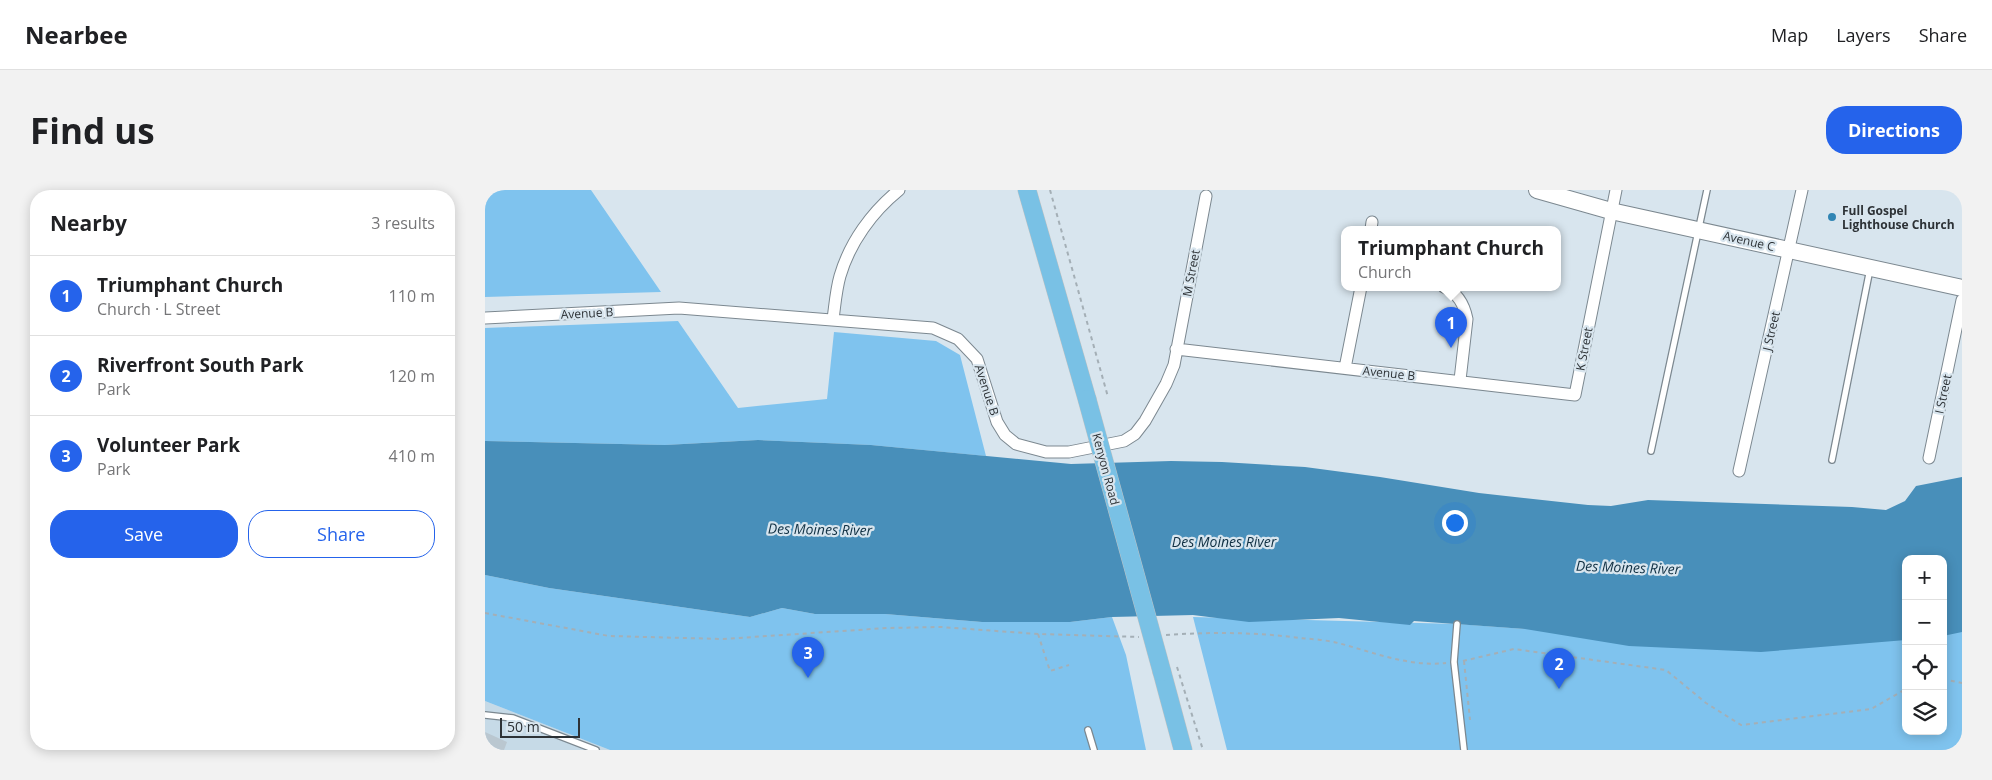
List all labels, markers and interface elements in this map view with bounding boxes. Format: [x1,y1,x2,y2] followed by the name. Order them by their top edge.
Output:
[25,18,128,51] text: Nearbee
[1771,23,1808,47] text: Map
[1836,23,1891,47] text: Layers
[1919,23,1967,47] text: Share
[1826,106,1962,154] button: Directions
[30,107,155,154] text: Find us
[1842,202,1955,233] place label: Full Gospel Lighthouse Church
[50,209,127,237] text: Nearby
[1826,211,1838,223] marker: Full Gospel Lighthouse Church
[371,212,435,234] text: 3 results
[1341,226,1561,291] popup
[1722,227,1777,255] street label: Avenue C
[1358,235,1544,261] text: Triumphant Church
[1178,248,1204,298] street label: M Street
[1358,261,1412,283] text: Church
[97,272,283,298] text: Triumphant Church
[61,285,71,307] text: 1
[389,285,435,307] text: 110 m
[97,298,220,320] text: Church · L Street
[560,303,614,323] street label: Avenue B
[1435,307,1467,348] pin: 1
[1758,310,1784,353] street label: J Street
[1571,326,1597,372] street label: K Street
[97,352,304,378] text: Riverfront South Park
[971,362,1003,418] street label: Avenue B
[1362,362,1416,384] street label: Avenue B
[61,365,71,387] text: 2
[389,365,435,387] text: 120 m
[1931,373,1955,415] street label: I Street
[97,378,130,400] text: Park
[1088,431,1124,507] street label: Kenyon Road
[97,432,240,458] text: Volunteer Park
[61,445,71,467] text: 3
[389,445,435,467] text: 410 m
[97,458,130,480] text: Park
[50,510,238,558] button: Save
[248,510,435,558] button: Share
[1442,510,1468,536] your location
[768,519,873,539] water label: Des Moines River
[1172,532,1277,551] water label: Des Moines River
[1902,555,1947,735] map controls
[1902,555,1947,600] button: +
[1576,556,1681,578] water label: Des Moines River
[1902,600,1947,645] button: −
[792,637,824,678] pin: 3
[1902,645,1947,690] button: locate
[1543,648,1575,689] pin: 2
[1902,690,1947,735] button: layers
[500,715,580,738] scale bar
[507,717,540,736] text: 50 m

